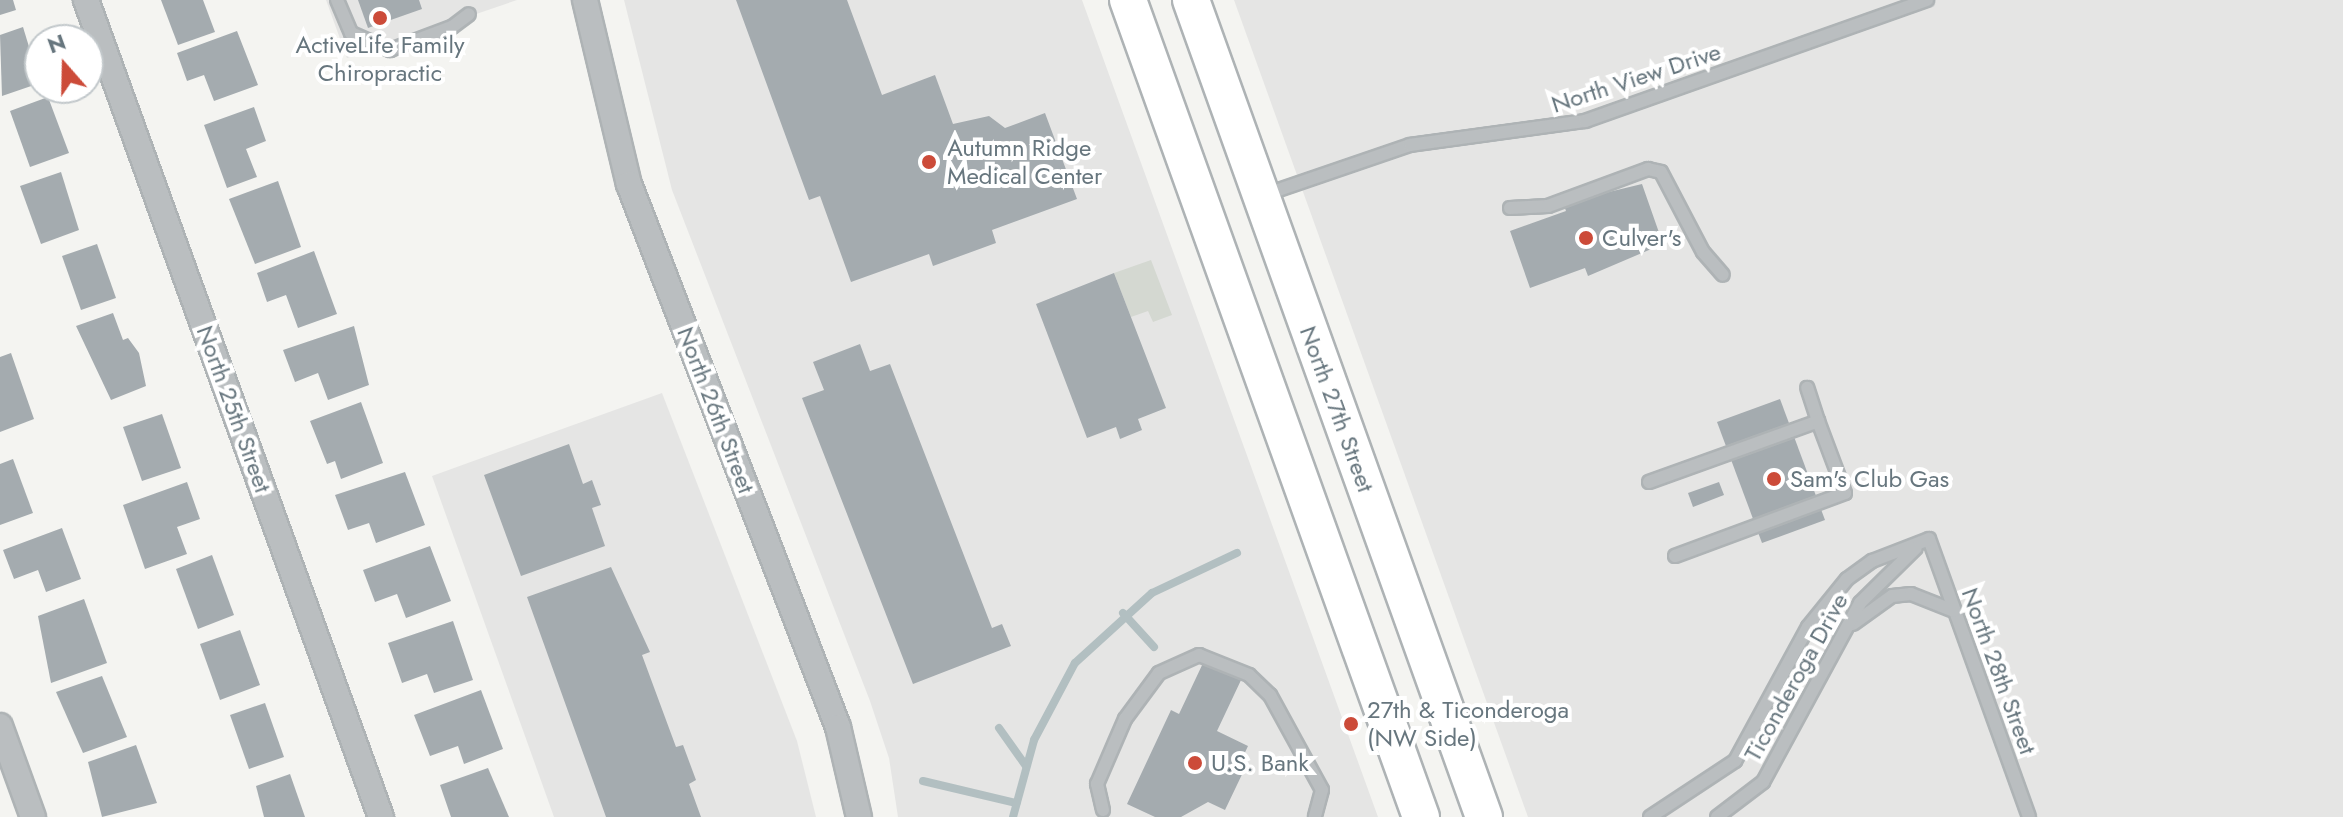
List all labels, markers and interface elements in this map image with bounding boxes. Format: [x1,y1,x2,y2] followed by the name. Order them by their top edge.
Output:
[371,9,389,27] marker: ActiveLife Family Chiropractic
[24,24,104,104] north arrow
[43,25,70,61] text: N
[295,31,465,87] place label: ActiveLife Family Chiropractic
[1548,37,1724,119] street label: North View Drive
[947,134,1102,190] place label: Autumn Ridge Medical Center
[918,151,940,173] marker: Autumn Ridge Medical Center
[1602,224,1681,252] place label: Culver's
[1577,229,1595,247] marker: Culver's
[190,322,278,496] street label: North 25th Street
[1294,322,1380,496] street label: North 27th Street
[671,323,761,497] street label: North 26th Street
[1790,465,1949,493] place label: Sam's Club Gas
[1765,470,1783,488] marker: Sam's Club Gas
[1956,584,2042,758] street label: North 28th Street
[1738,588,1854,766] street label: Ticonderoga Drive
[1367,696,1569,752] place label: 27th & Ticonderoga (NW Side)
[1342,715,1360,733] marker: 27th & Ticonderoga (NW Side)
[1211,749,1309,777] place label: U.S. Bank
[1186,754,1204,772] marker: U.S. Bank

